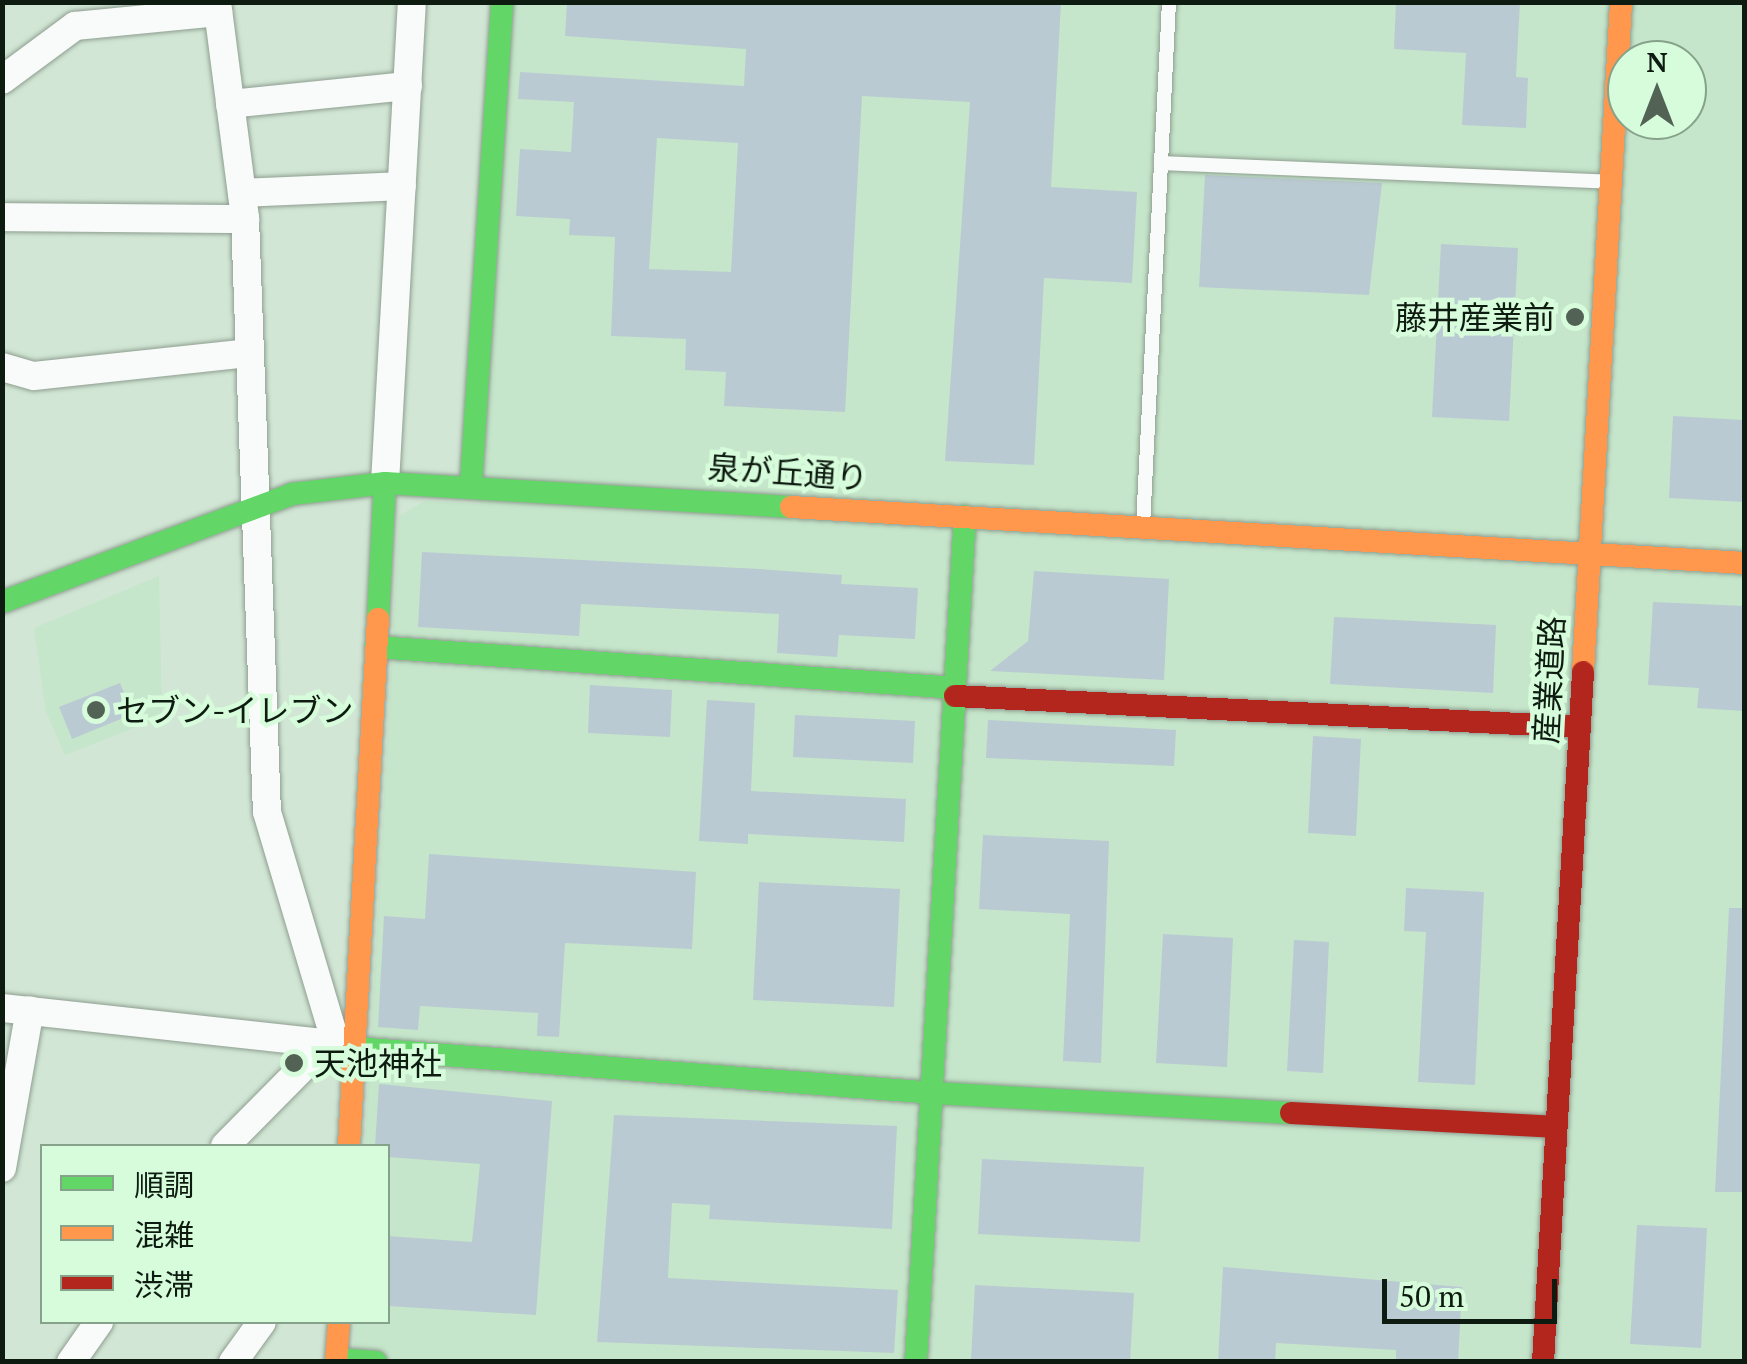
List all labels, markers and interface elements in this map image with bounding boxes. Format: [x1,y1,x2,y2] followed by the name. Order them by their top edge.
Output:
[1607,40,1707,140] north arrow
[1646,43,1668,80] text: N
[1395,298,1555,336] place label: 藤井産業前
[1564,306,1586,328] marker: 藤井産業前
[707,447,869,497] street label: 泉が丘通り
[1526,615,1572,745] street label: 産業道路
[116,691,354,729] place label: セブン-イレブン
[85,699,107,721] marker: セブン-イレブン
[314,1044,442,1082] place label: 天池神社
[283,1052,305,1074] marker: 天池神社
[40,1144,390,1324] legend
[134,1165,194,1205] text: 順調
[134,1215,194,1255] text: 混雑
[1387,1259,1562,1321] scale bar
[134,1265,194,1305] text: 渋滞
[1399,1276,1464,1316] text: 50 m

